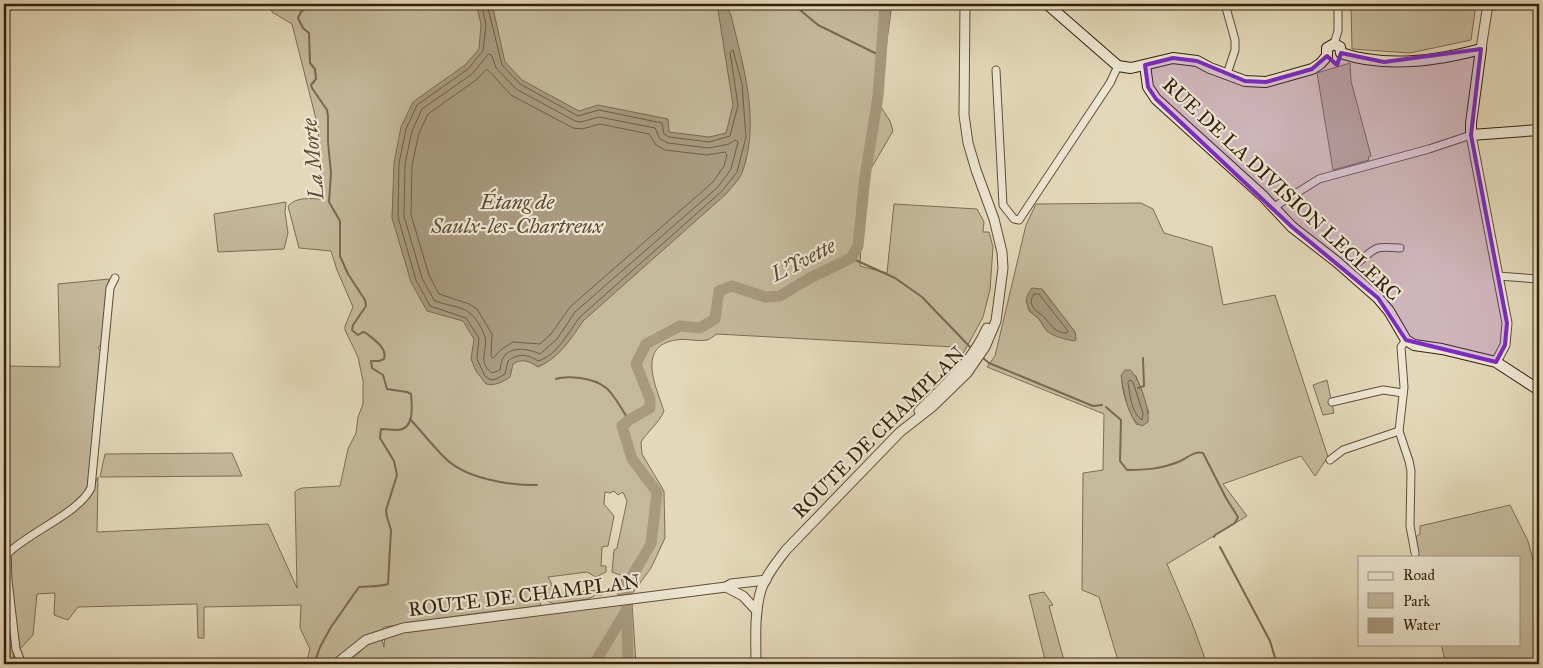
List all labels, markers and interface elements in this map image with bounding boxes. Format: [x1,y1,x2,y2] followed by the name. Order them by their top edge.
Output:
[1158,72,1406,306] street label: RUE DE LA DIVISION LECLERC
[296,116,330,202] water label: La Morte
[430,188,604,239] water label: Étang de Saulx-les-Chartreux
[765,232,841,288] water label: L'Yvette
[787,341,969,523] street label: ROUTE DE CHAMPLAN
[1358,556,1520,646] legend
[1403,566,1435,584] text: Road
[407,569,641,621] street label: ROUTE DE CHAMPLAN
[1403,592,1430,610] text: Park
[1403,616,1440,634] text: Water

